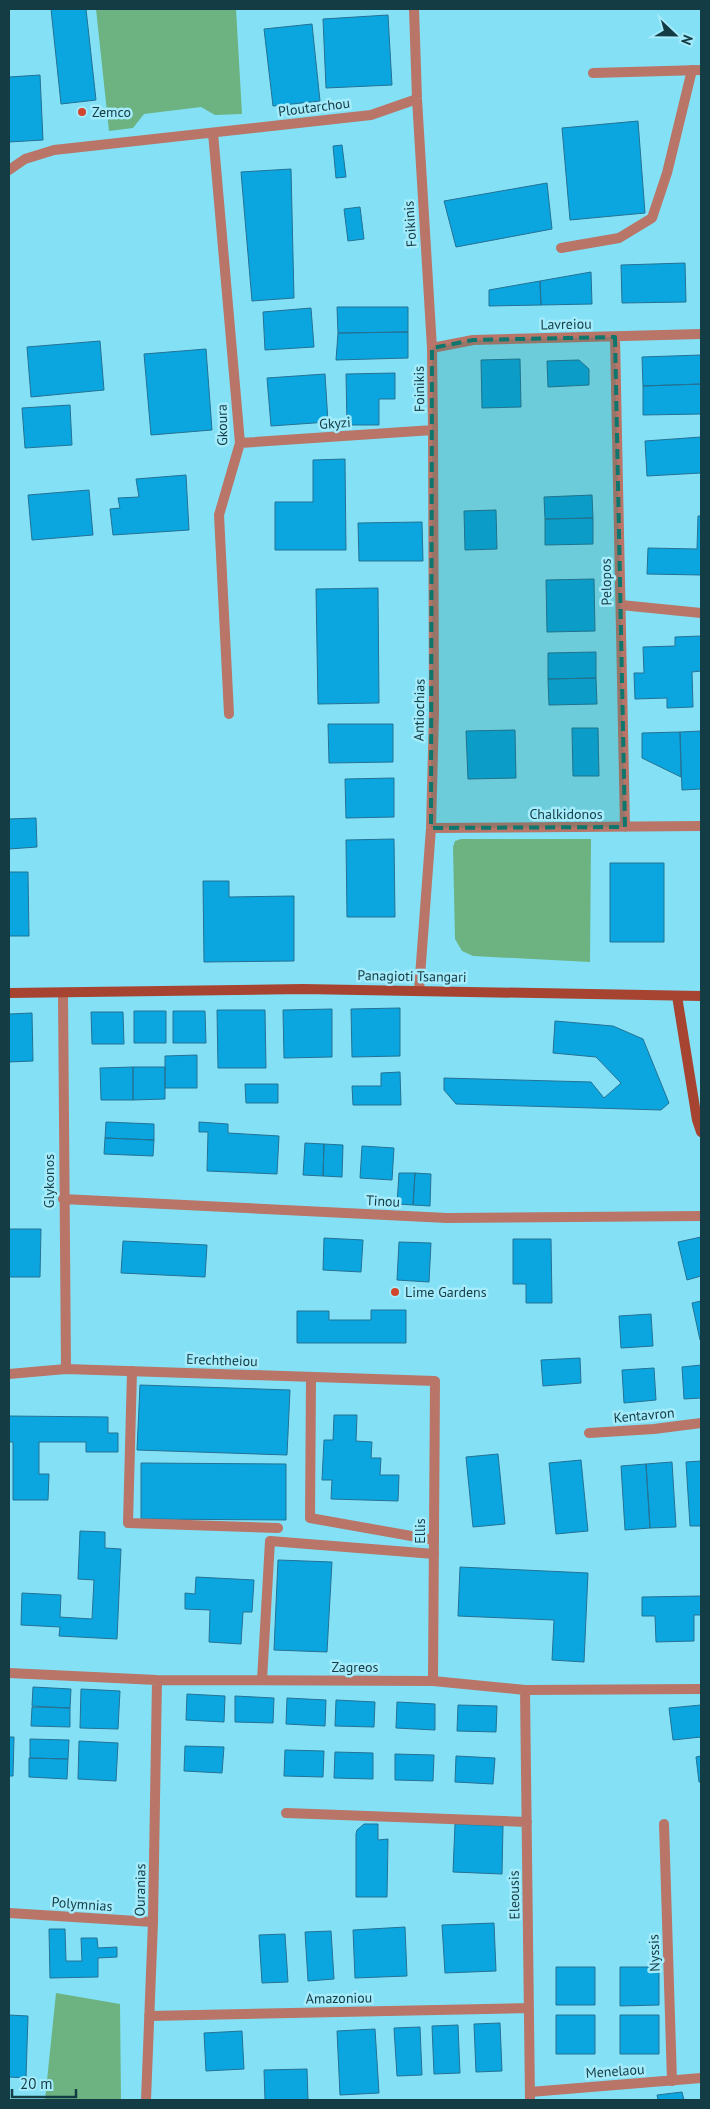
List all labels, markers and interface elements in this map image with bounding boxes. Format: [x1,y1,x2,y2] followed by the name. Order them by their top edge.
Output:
[650,10,700,60] north arrow
[677,32,697,48] text: N
[277,94,351,120] street label: Ploutarchou
[92,103,131,121] place label: Zemco
[76,106,88,118] marker: Zemco
[399,200,421,248] street label: Foikinis
[540,315,592,333] street label: Lavreiou
[410,366,428,412] street label: Foinikis
[213,404,231,446] street label: Gkoura
[319,413,351,433] street label: Gkyzi
[597,558,615,606] street label: Pelopos
[409,679,429,741] street label: Antiochias
[529,805,603,823] street label: Chalkidonos
[357,966,467,986] street label: Panagioti Tsangari
[40,1154,58,1208] street label: Glykonos
[365,1191,401,1211] street label: Tinou
[405,1283,487,1301] place label: Lime Gardens
[389,1286,401,1298] marker: Lime Gardens
[186,1350,258,1370] street label: Erechtheiou
[613,1403,675,1427] street label: Kentavron
[411,1518,429,1544] street label: Ellis
[332,1658,379,1676] street label: Zagreos
[131,1863,149,1917] street label: Ouranias
[505,1870,523,1920] street label: Eleousis
[51,1893,113,1915] street label: Polymnias
[644,1934,664,1972] street label: Nyssis
[306,1988,372,2008] street label: Amazoniou
[585,2060,645,2082] street label: Menelaou
[12,2066,76,2098] scale bar
[20,2074,53,2093] text: 20 m

